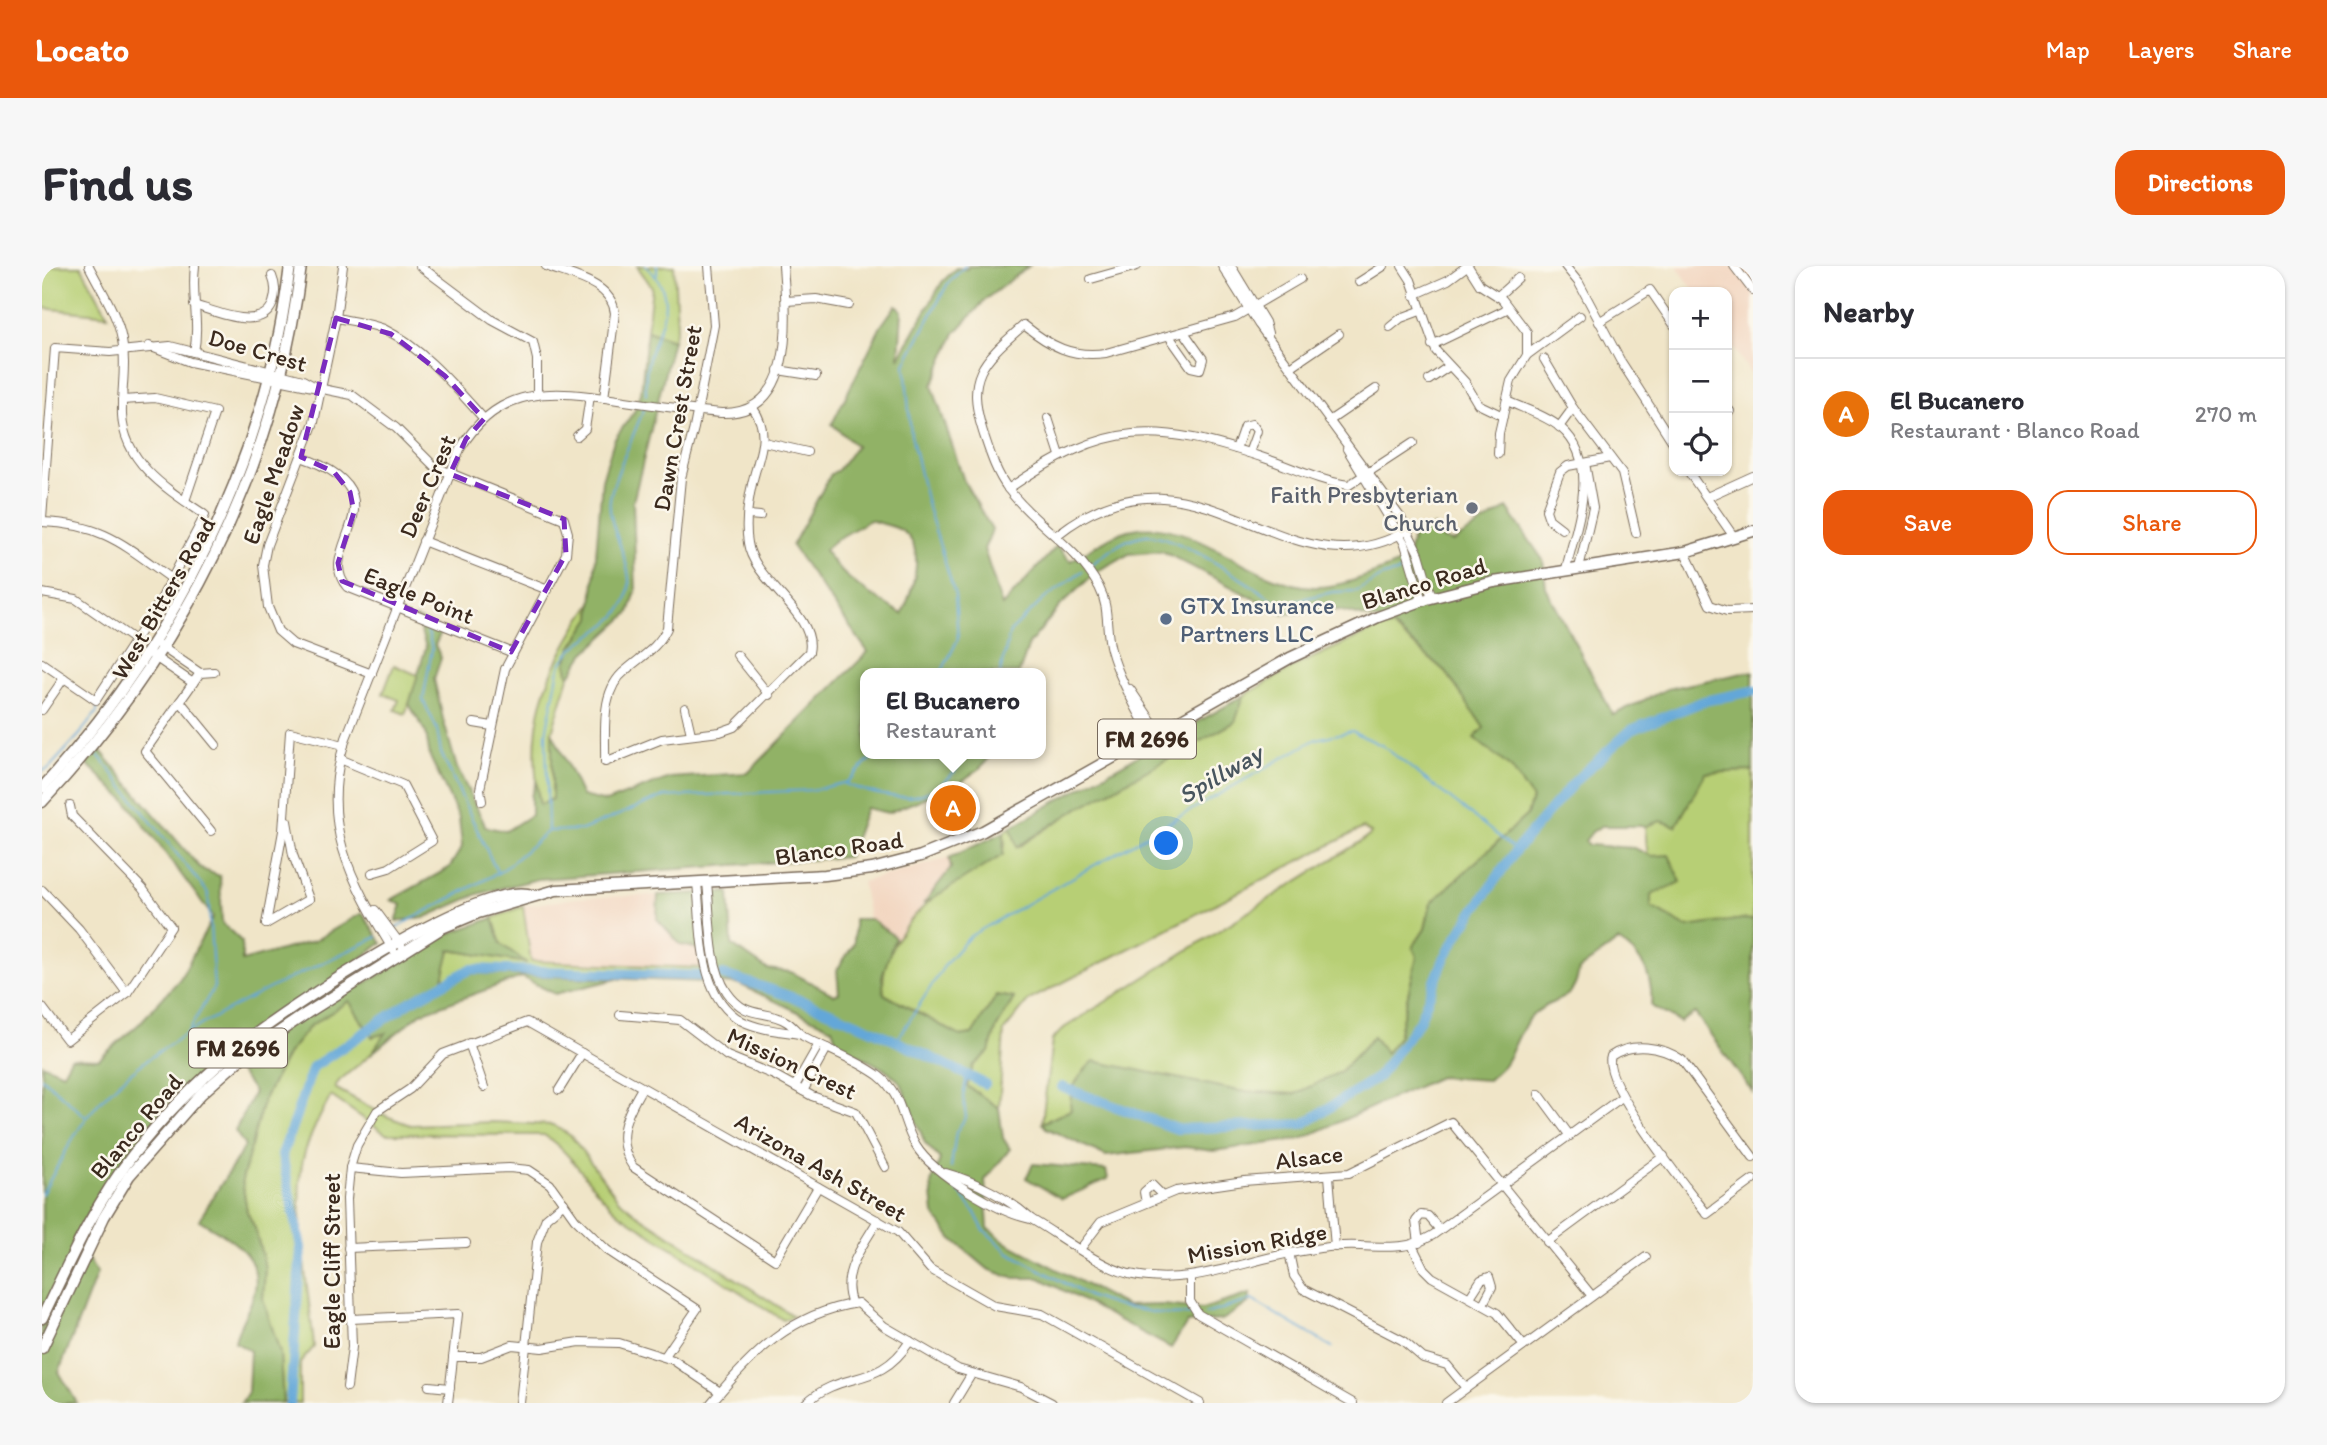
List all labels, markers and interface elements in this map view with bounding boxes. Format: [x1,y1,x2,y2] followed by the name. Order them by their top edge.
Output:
[35,30,129,69] text: Locato
[2046,35,2090,64] text: Map
[2128,35,2195,64] text: Layers
[2233,35,2292,64] text: Share
[2115,150,2285,215] button: Directions
[42,153,193,212] text: Find us
[1669,287,1732,476] map controls
[1669,287,1732,350] button: +
[1823,293,1914,330] text: Nearby
[205,322,311,378] street label: Doe Crest
[646,323,708,513] street label: Dawn Crest Street
[1669,350,1732,413] button: −
[1890,384,2024,416] text: El Bucanero
[235,400,311,548] street label: Eagle Meadow
[1839,400,1853,428] text: A
[2195,400,2257,428] text: 270 m
[1669,413,1732,476] button: locate
[1890,416,2140,444] text: Restaurant · Blanco Road
[392,430,462,542] street label: Deer Crest
[1270,480,1458,537] place label: Faith Presbyterian Church
[1823,490,2033,555] button: Save
[2047,490,2257,555] button: Share
[1464,500,1480,516] marker: Faith Presbyterian Church
[105,511,221,685] street label: West Bitters Road
[1358,550,1490,616] street label: Blanco Road
[360,560,478,630] street label: Eagle Point
[1180,591,1335,648] place label: GTX Insurance Partners LLC
[1158,611,1174,627] marker: GTX Insurance Partners LLC
[860,668,1046,759] popup
[886,684,1020,716] text: El Bucanero
[886,716,996,744] text: Restaurant
[1098,719,1196,758] road number: FM 2696
[1172,736,1270,811] water label: Spillway
[930,782,976,834] pin: A
[773,825,905,871] street label: Blanco Road
[1149,826,1183,860] your location
[723,1020,861,1106] street label: Mission Crest
[189,1028,287,1068] road number: FM 2696
[83,1067,189,1185] street label: Blanco Road
[730,1106,912,1228] street label: Arizona Ash Street
[1273,1138,1345,1176] street label: Alsace
[317,1173,346,1349] street label: Eagle Cliff Street
[1185,1216,1329,1270] street label: Mission Ridge

